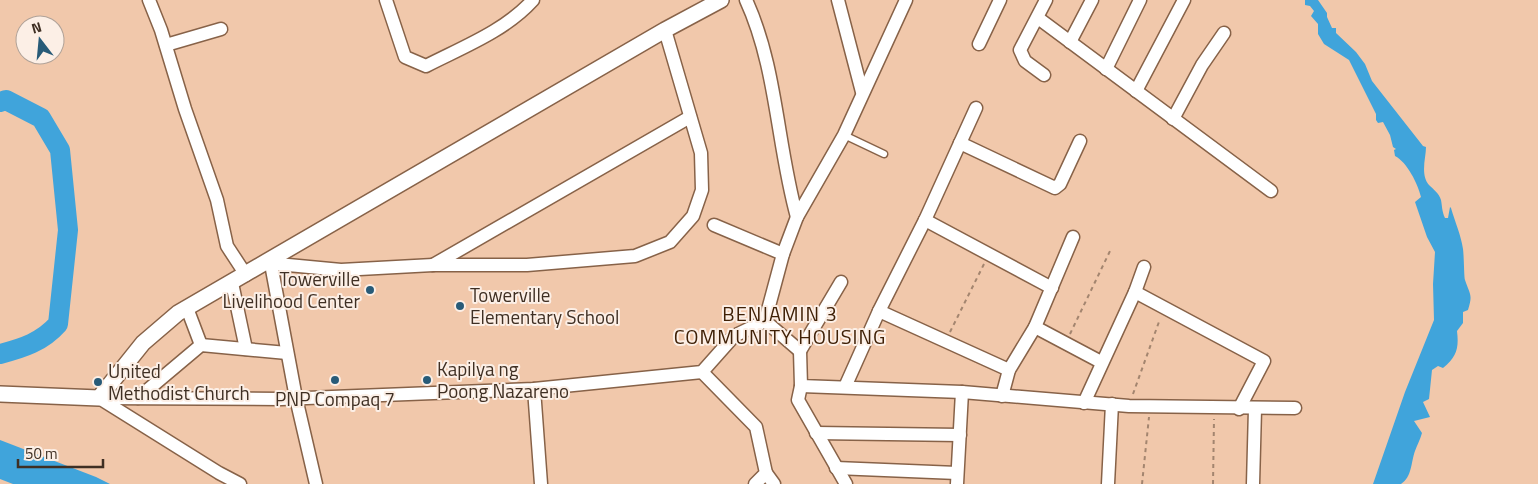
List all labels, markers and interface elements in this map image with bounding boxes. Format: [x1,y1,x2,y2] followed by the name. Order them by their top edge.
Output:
[15,15,65,65] north arrow
[29,16,44,38] text: N
[222,264,360,315] place label: Towerville Livelihood Center
[470,280,619,331] place label: Towerville Elementary School
[364,284,376,296] marker: Towerville Livelihood Center
[674,298,886,352] district label: BENJAMIN 3 COMMUNITY HOUSING
[454,300,466,312] marker: Towerville Elementary School
[437,354,569,405] place label: Kapilya ng Poong Nazareno
[108,356,250,407] place label: United Methodist Church
[329,374,341,386] marker: PNP Compaq 7
[421,374,433,386] marker: Kapilya ng Poong Nazareno
[92,376,104,388] marker: United Methodist Church
[275,384,395,413] place label: PNP Compaq 7
[18,436,102,468] scale bar
[25,442,58,465] text: 50 m

